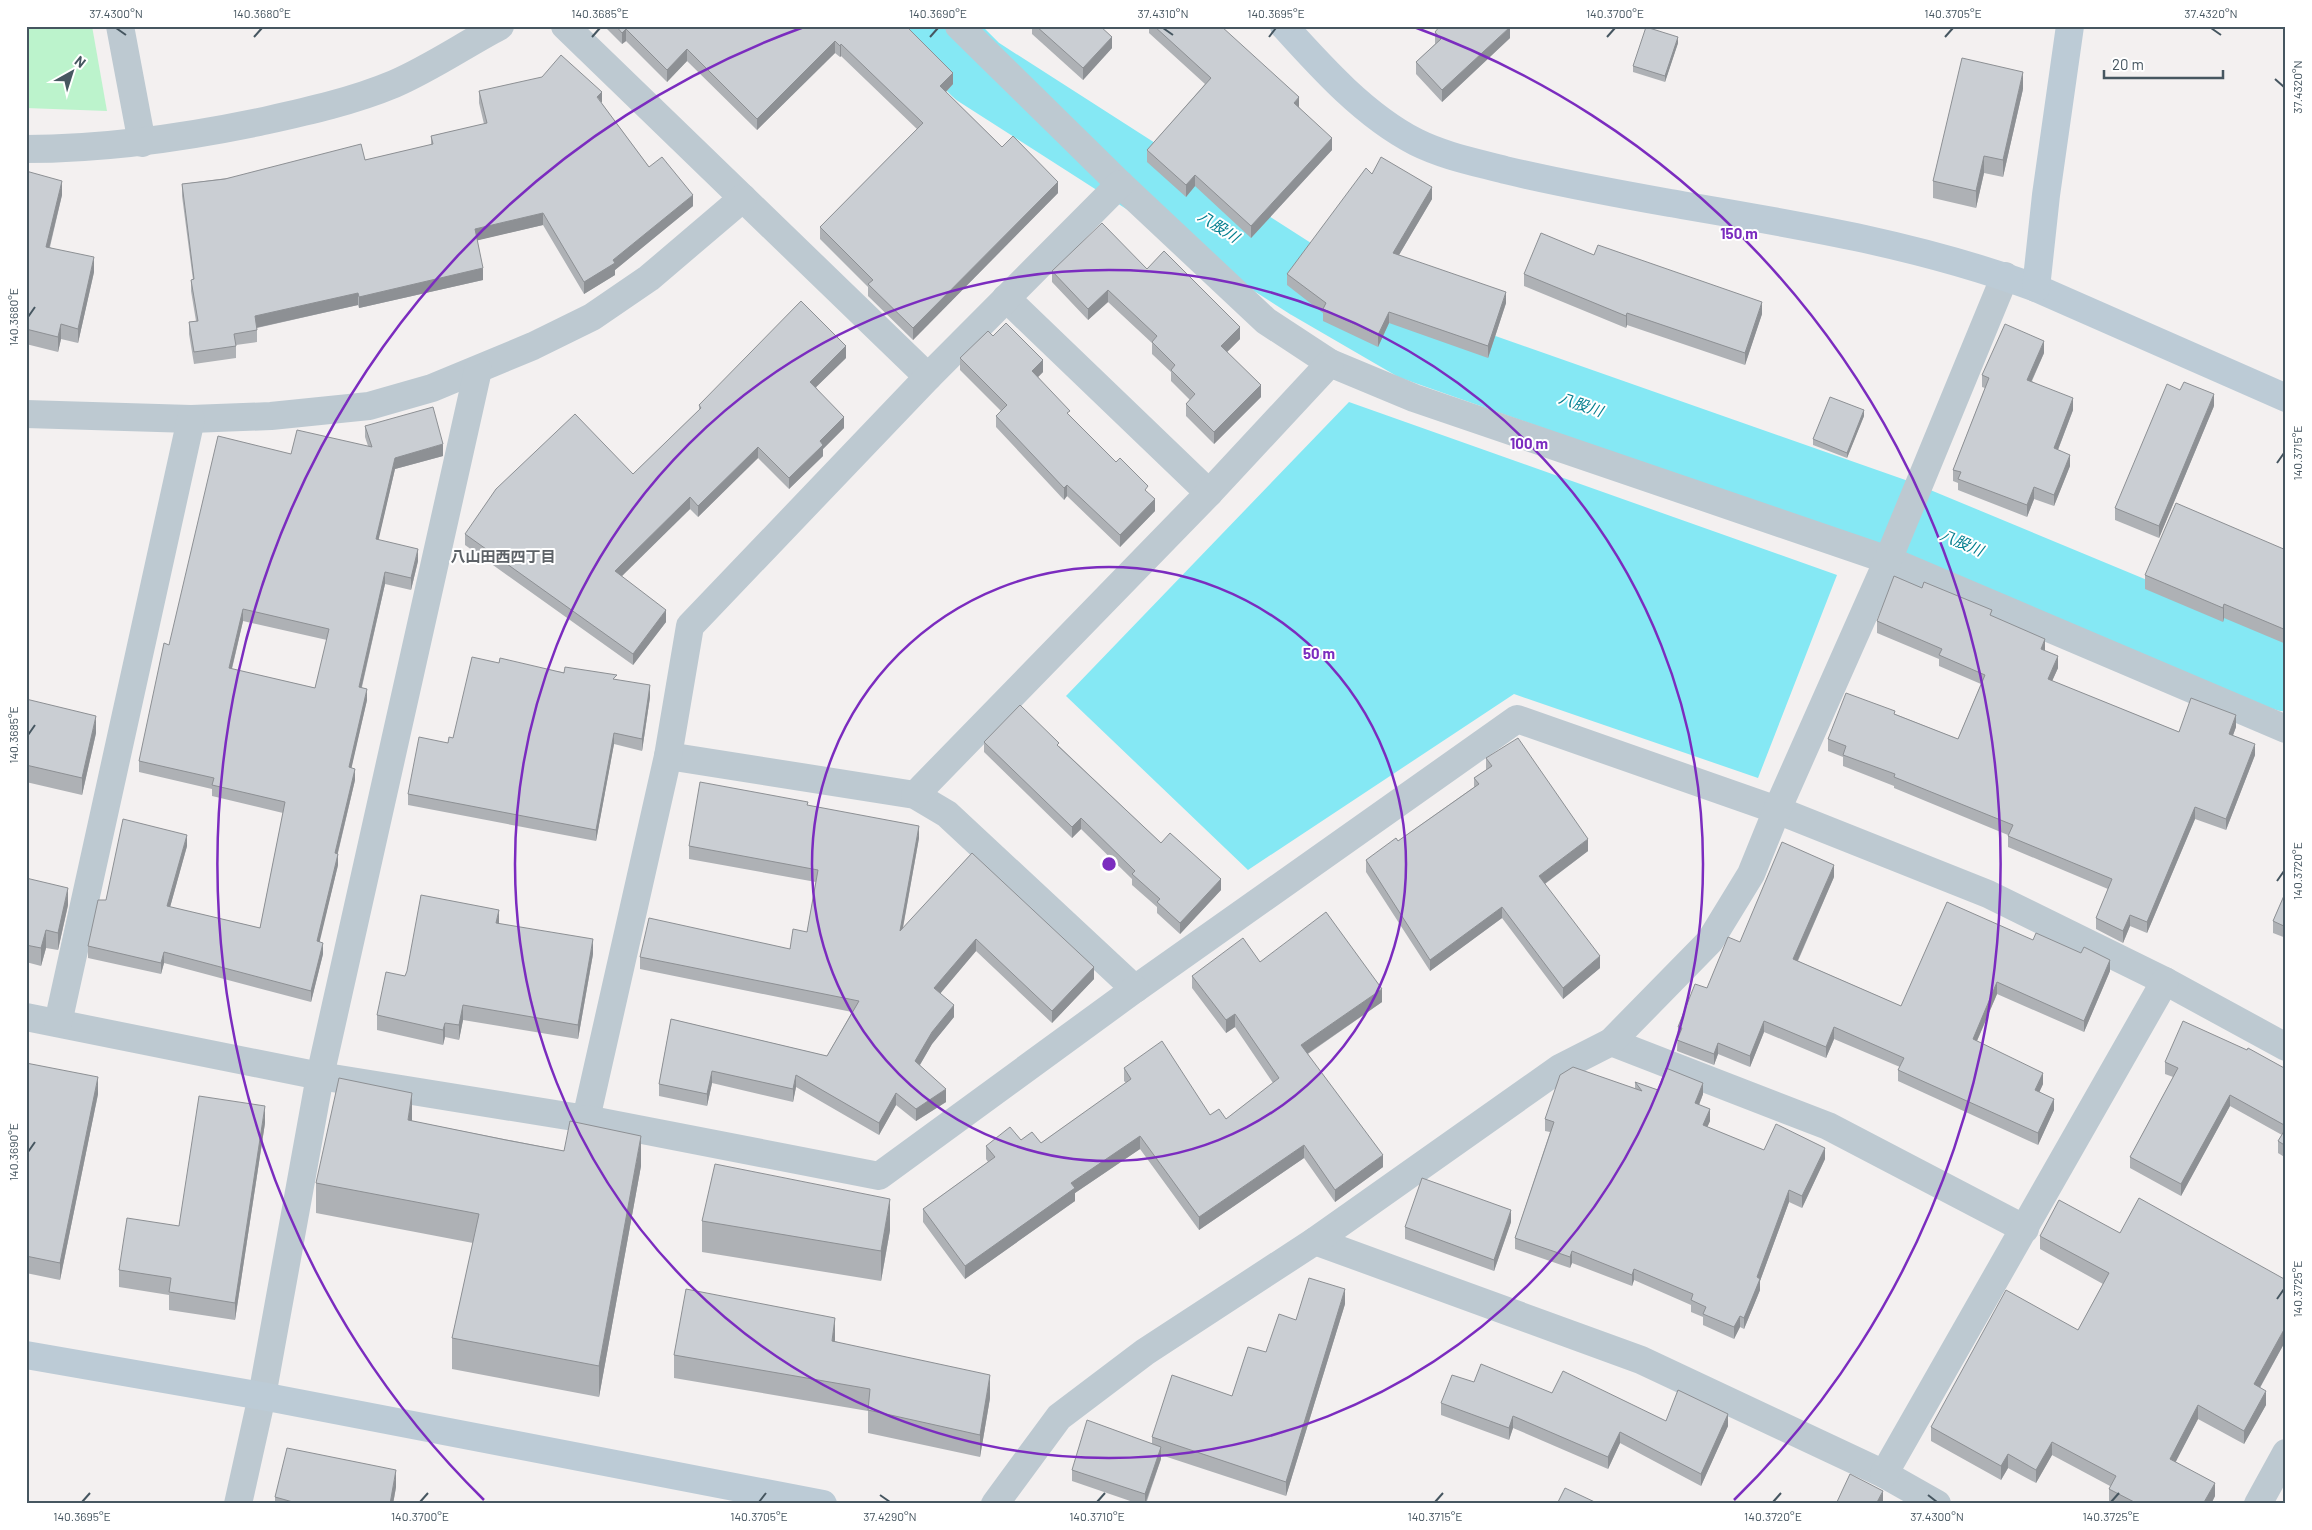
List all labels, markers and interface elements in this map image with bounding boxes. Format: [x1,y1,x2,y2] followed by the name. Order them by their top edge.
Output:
[89,6,143,20] text: 37.4300°N
[233,6,291,20] text: 140.3680°E
[571,6,629,20] text: 140.3685°E
[909,6,967,20] text: 140.3690°E
[1137,6,1189,20] text: 37.4310°N
[1247,6,1305,20] text: 140.3695°E
[1586,6,1644,20] text: 140.3700°E
[1924,6,1982,20] text: 140.3705°E
[2184,6,2238,20] text: 37.4320°N
[48,48,98,98] north arrow
[2104,48,2223,80] scale bar
[72,52,89,71] text: N
[2112,55,2144,73] text: 20 m
[2290,60,2304,114] text: 37.4320°N
[1195,206,1244,247] water label: 八股川
[1720,224,1758,242] text: 150 m
[6,288,20,346] text: 140.3680°E
[1557,388,1607,420] water label: 八股川
[2290,425,2304,481] text: 140.3715°E
[1510,434,1548,452] text: 100 m
[1938,525,1988,560] water label: 八股川
[450,547,556,565] district label: 八山田西四丁目
[1303,644,1335,662] text: 50 m
[6,706,20,764] text: 140.3685°E
[2290,842,2304,900] text: 140.3720°E
[1100,855,1118,873] centre of rings
[6,1123,20,1181] text: 140.3690°E
[2290,1260,2304,1318] text: 140.3725°E
[53,1509,111,1523] text: 140.3695°E
[391,1509,449,1523] text: 140.3700°E
[730,1509,788,1523] text: 140.3705°E
[863,1509,917,1523] text: 37.4290°N
[1069,1509,1125,1523] text: 140.3710°E
[1407,1509,1463,1523] text: 140.3715°E
[1744,1509,1802,1523] text: 140.3720°E
[1910,1509,1964,1523] text: 37.4300°N
[2082,1509,2140,1523] text: 140.3725°E

